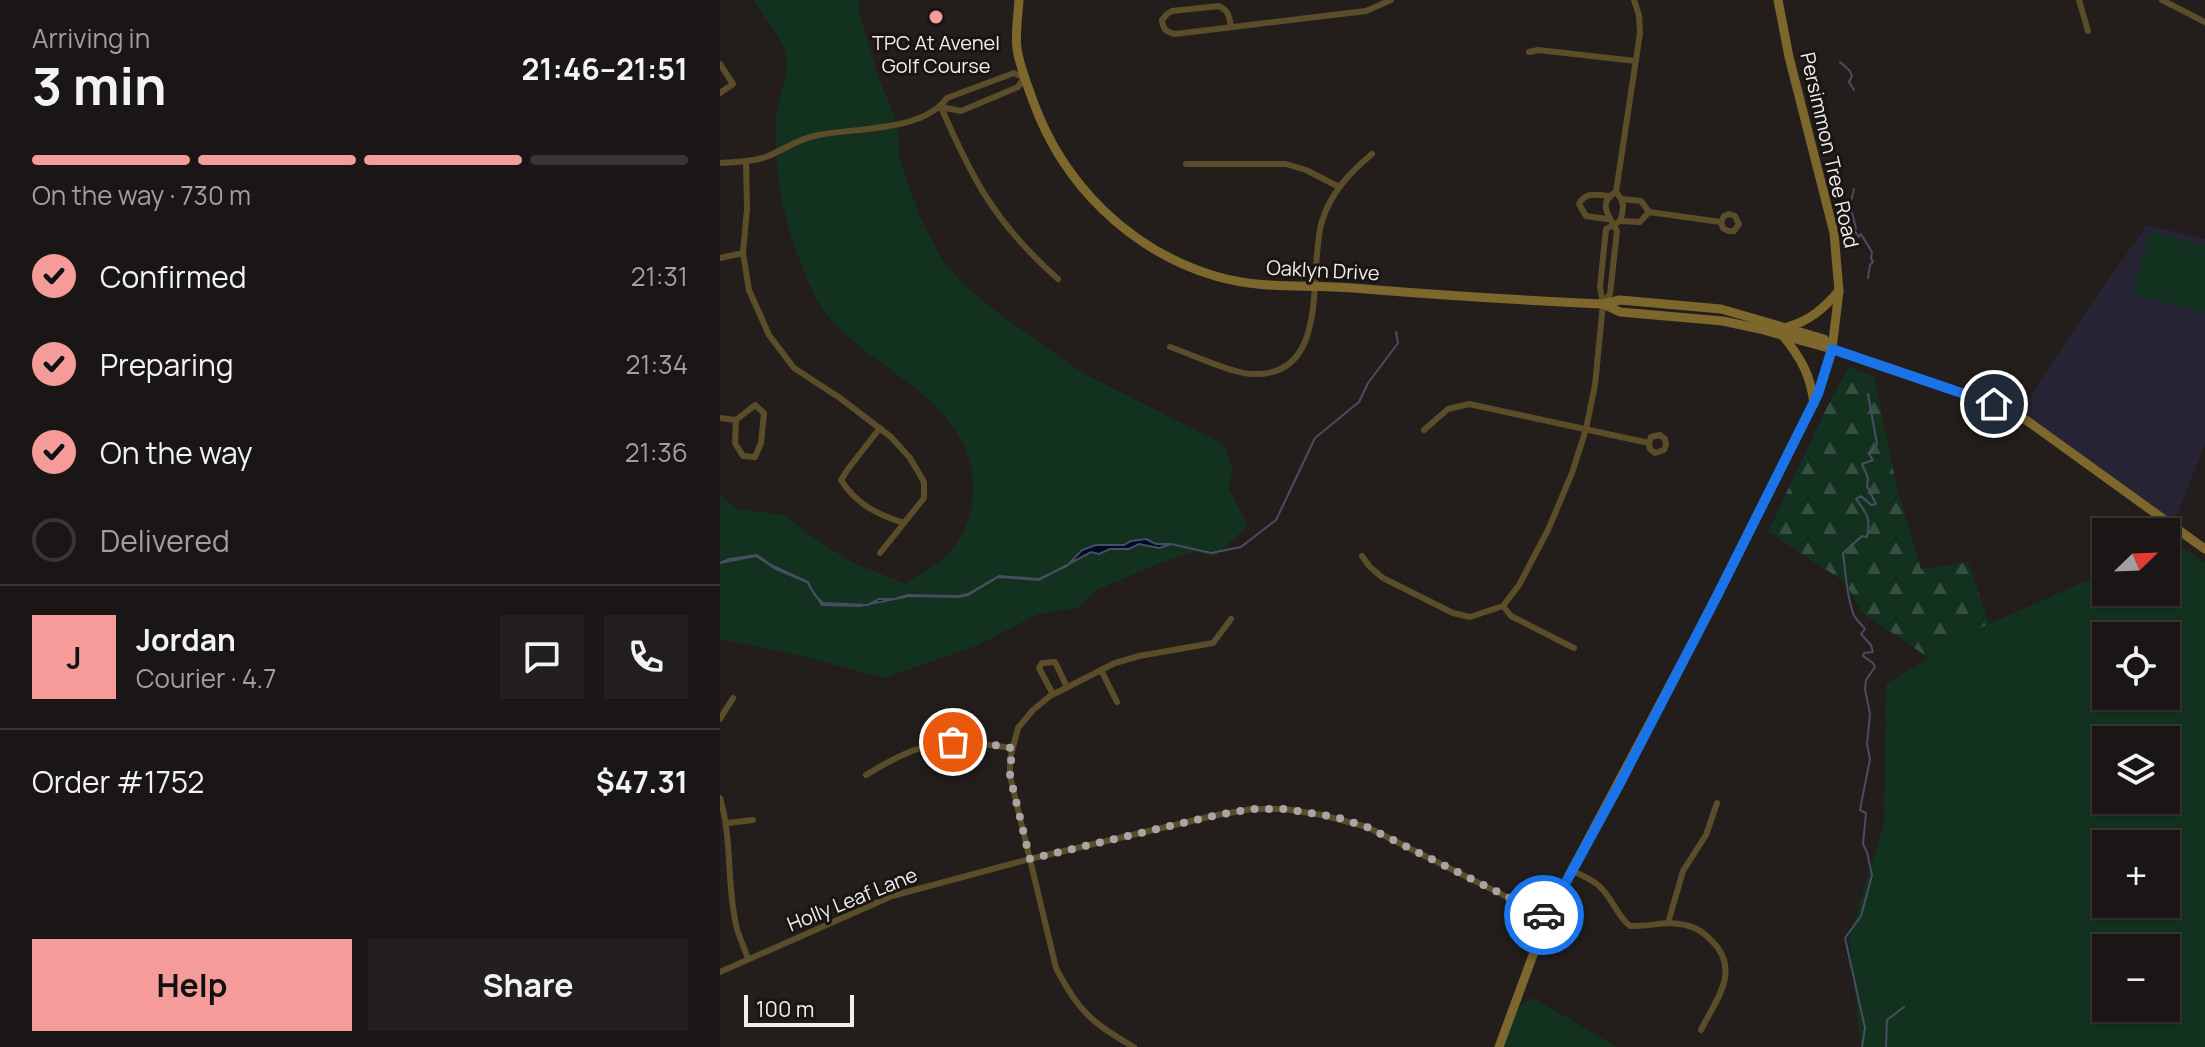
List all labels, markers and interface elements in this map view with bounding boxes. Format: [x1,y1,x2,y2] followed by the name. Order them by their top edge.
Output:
[927,8,945,26] marker: TPC At Avenel Golf Course
[32,20,150,56] text: Arriving in
[872,29,1000,79] place label: TPC At Avenel Golf Course
[522,48,688,89] text: 21:46–21:51
[32,50,167,121] text: 3 min
[1794,50,1866,250] street label: Persimmon Tree Road
[32,177,251,213] text: On the way · 730 m
[32,254,76,298] icon: check
[1266,254,1380,286] street label: Oaklyn Drive
[100,256,247,297] text: Confirmed
[631,258,688,294] text: 21:31
[32,342,76,386] icon: check
[100,344,234,385] text: Preparing
[626,346,688,382] text: 21:34
[1960,370,2028,438] pin
[1972,382,2016,426] icon: home
[32,430,76,474] icon: check
[100,432,253,473] text: On the way
[625,434,688,470] text: 21:36
[2092,518,2180,606] north arrow
[2092,518,2180,1022] map controls
[100,520,230,561] text: Delivered
[500,615,584,699] button: chat
[604,615,688,699] button: phone
[136,619,236,660] text: Jordan
[2092,622,2180,710] button: locate
[66,637,82,678] text: J
[136,660,276,696] text: Courier · 4.7
[919,708,987,776] pin
[931,720,975,764] icon: bag
[2092,726,2180,814] button: layers
[32,761,204,802] text: Order #1752
[596,761,688,802] text: $47.31
[2092,830,2180,918] button: +
[783,861,921,937] street label: Holly Leaf Lane
[1504,875,1584,955] courier
[1522,893,1566,937] icon: car
[2092,934,2180,1022] button: −
[32,939,352,1031] button: Help
[368,939,688,1031] button: Share
[744,991,854,1027] scale bar
[756,994,814,1024] text: 100 m

